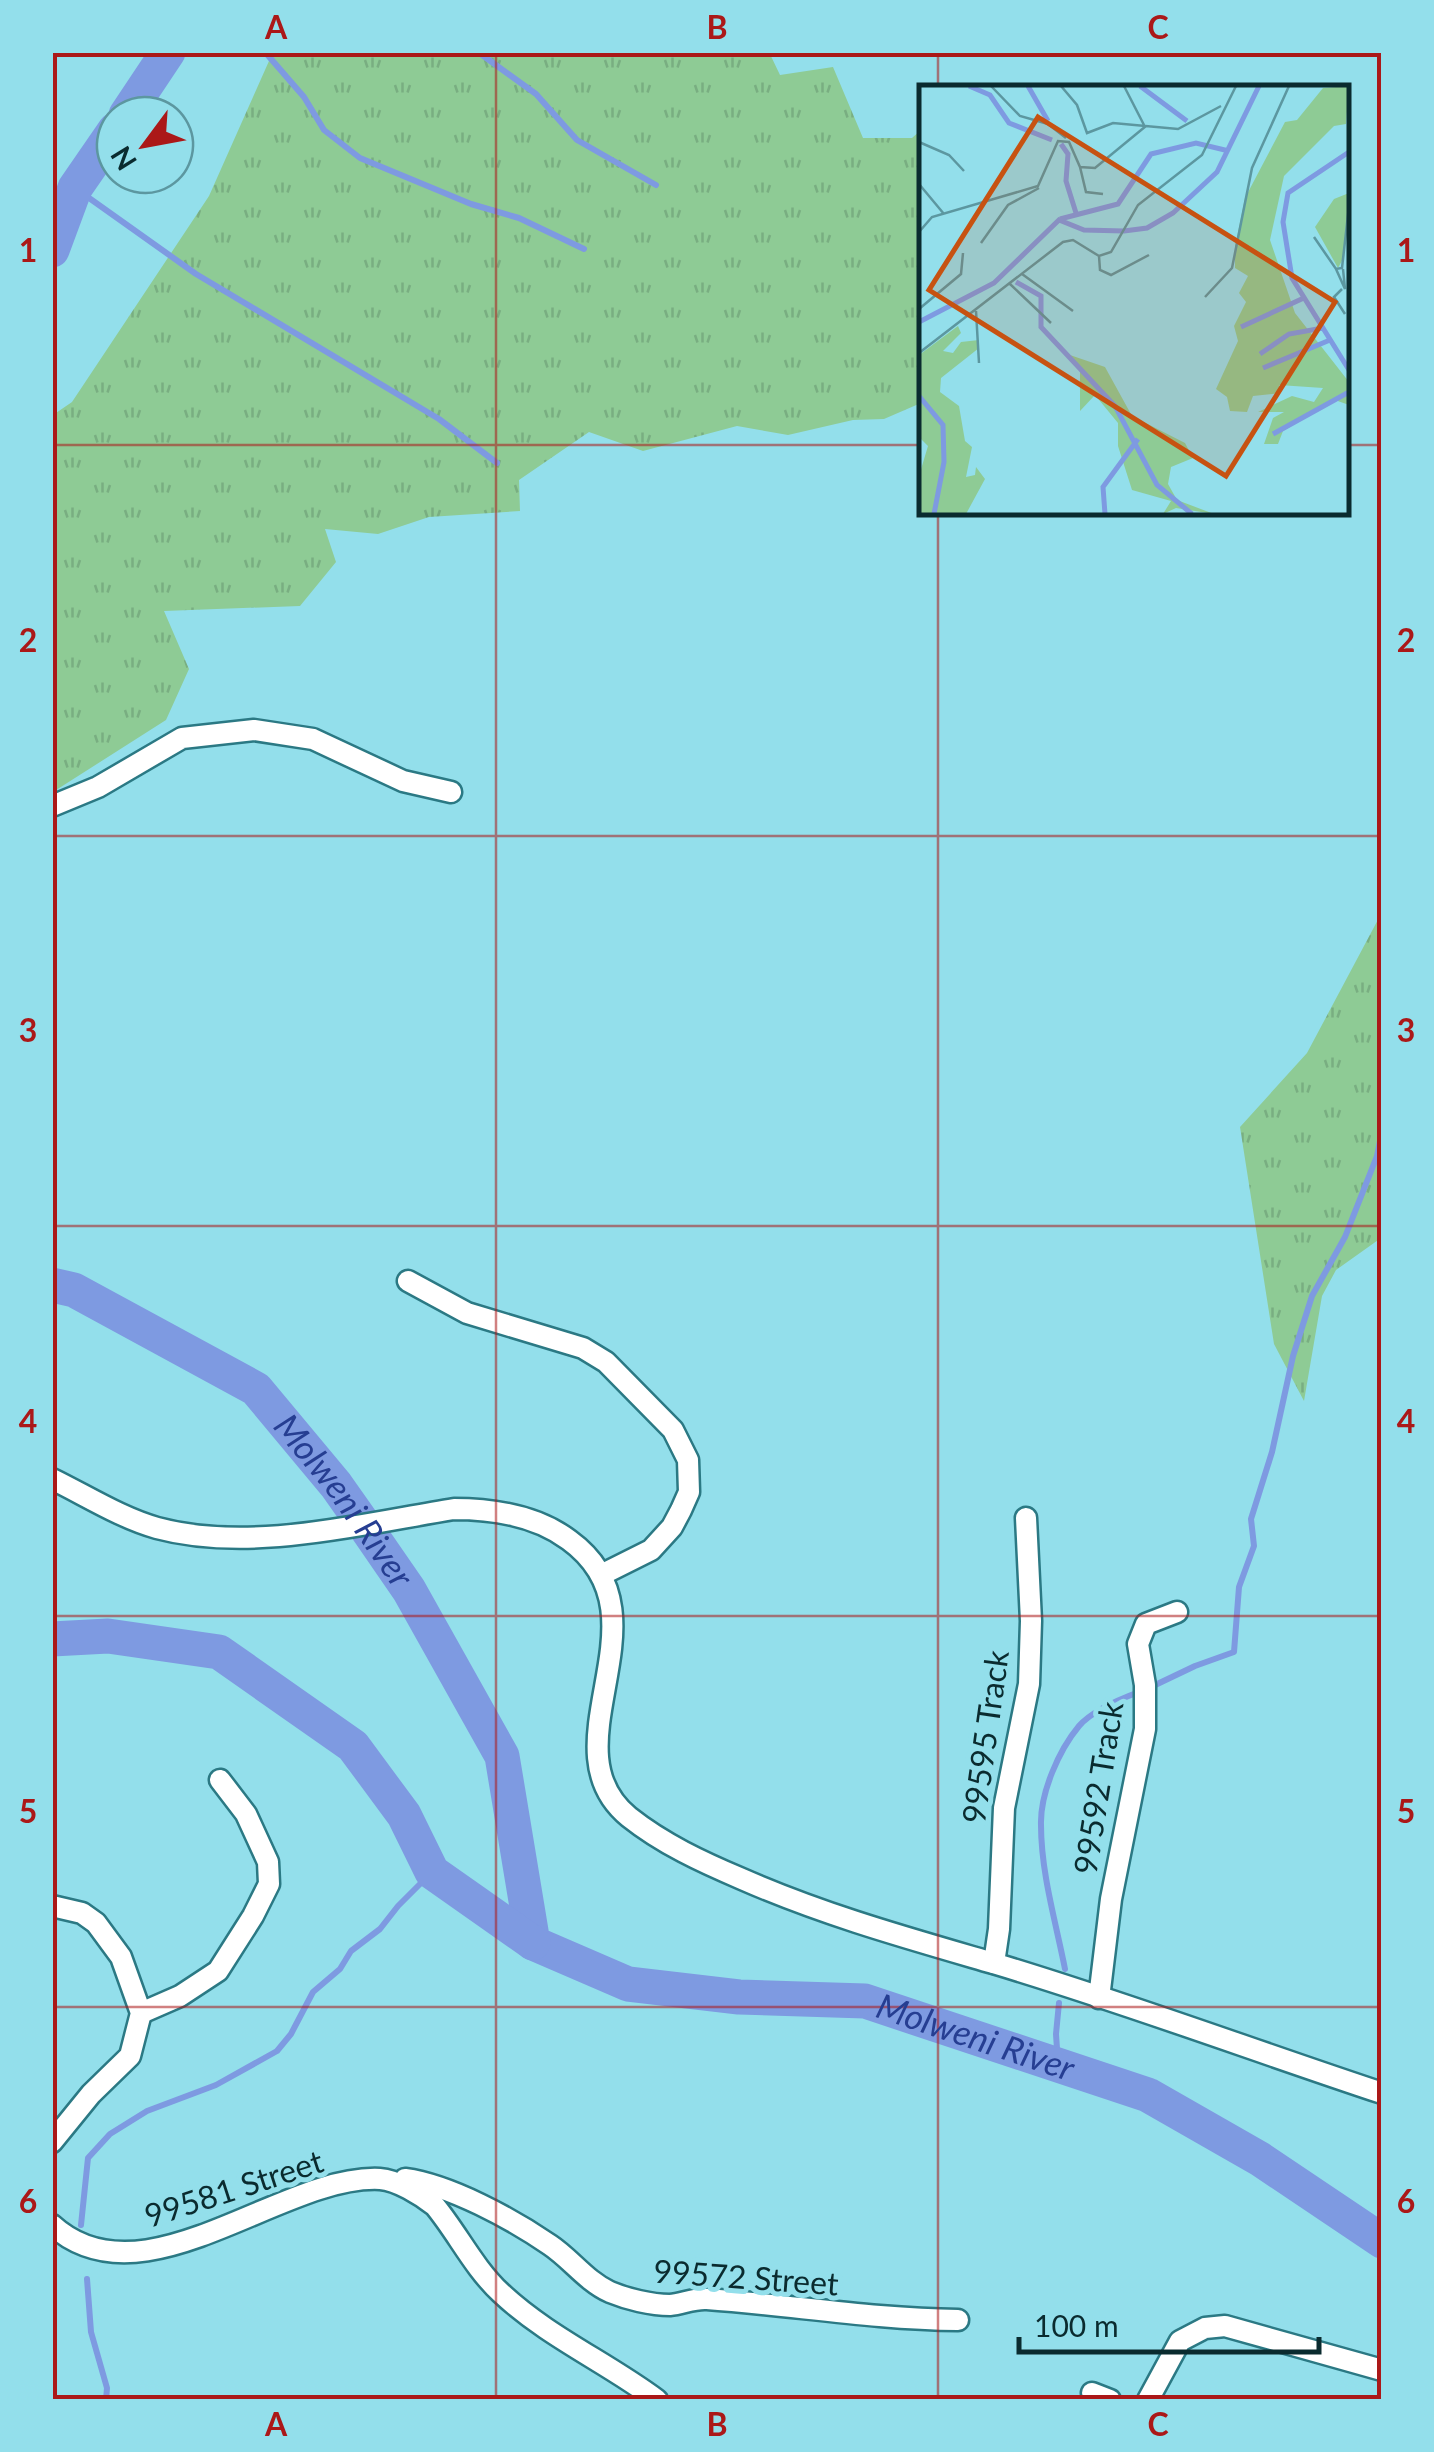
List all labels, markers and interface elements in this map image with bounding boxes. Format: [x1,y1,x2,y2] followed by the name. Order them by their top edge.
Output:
[264,7,288,46] text: A
[706,7,728,46] text: B
[1147,7,1169,46] text: C
[919,85,1349,515] inset map
[95,95,195,195] north arrow
[103,141,143,177] text: N
[19,230,37,269] text: 1
[1397,230,1415,269] text: 1
[19,620,37,659] text: 2
[1397,620,1415,659] text: 2
[19,1010,37,1049] text: 3
[1397,1010,1415,1049] text: 3
[19,1401,37,1440] text: 4
[1397,1401,1415,1440] text: 4
[267,1405,424,1595] water label: Molweni River
[953,1647,1016,1826] street label: 99595 Track
[1065,1698,1131,1877] street label: 99592 Track
[19,1791,37,1830] text: 5
[1397,1791,1415,1830] text: 5
[872,1983,1081,2088] water label: Molweni River
[139,2140,328,2235] street label: 99581 Street
[19,2181,37,2220] text: 6
[1397,2181,1415,2220] text: 6
[652,2251,840,2302] street label: 99572 Street
[1019,2292,1319,2354] scale bar
[1034,2307,1119,2343] text: 100 m
[264,2404,288,2443] text: A
[706,2404,728,2443] text: B
[1147,2404,1169,2443] text: C

